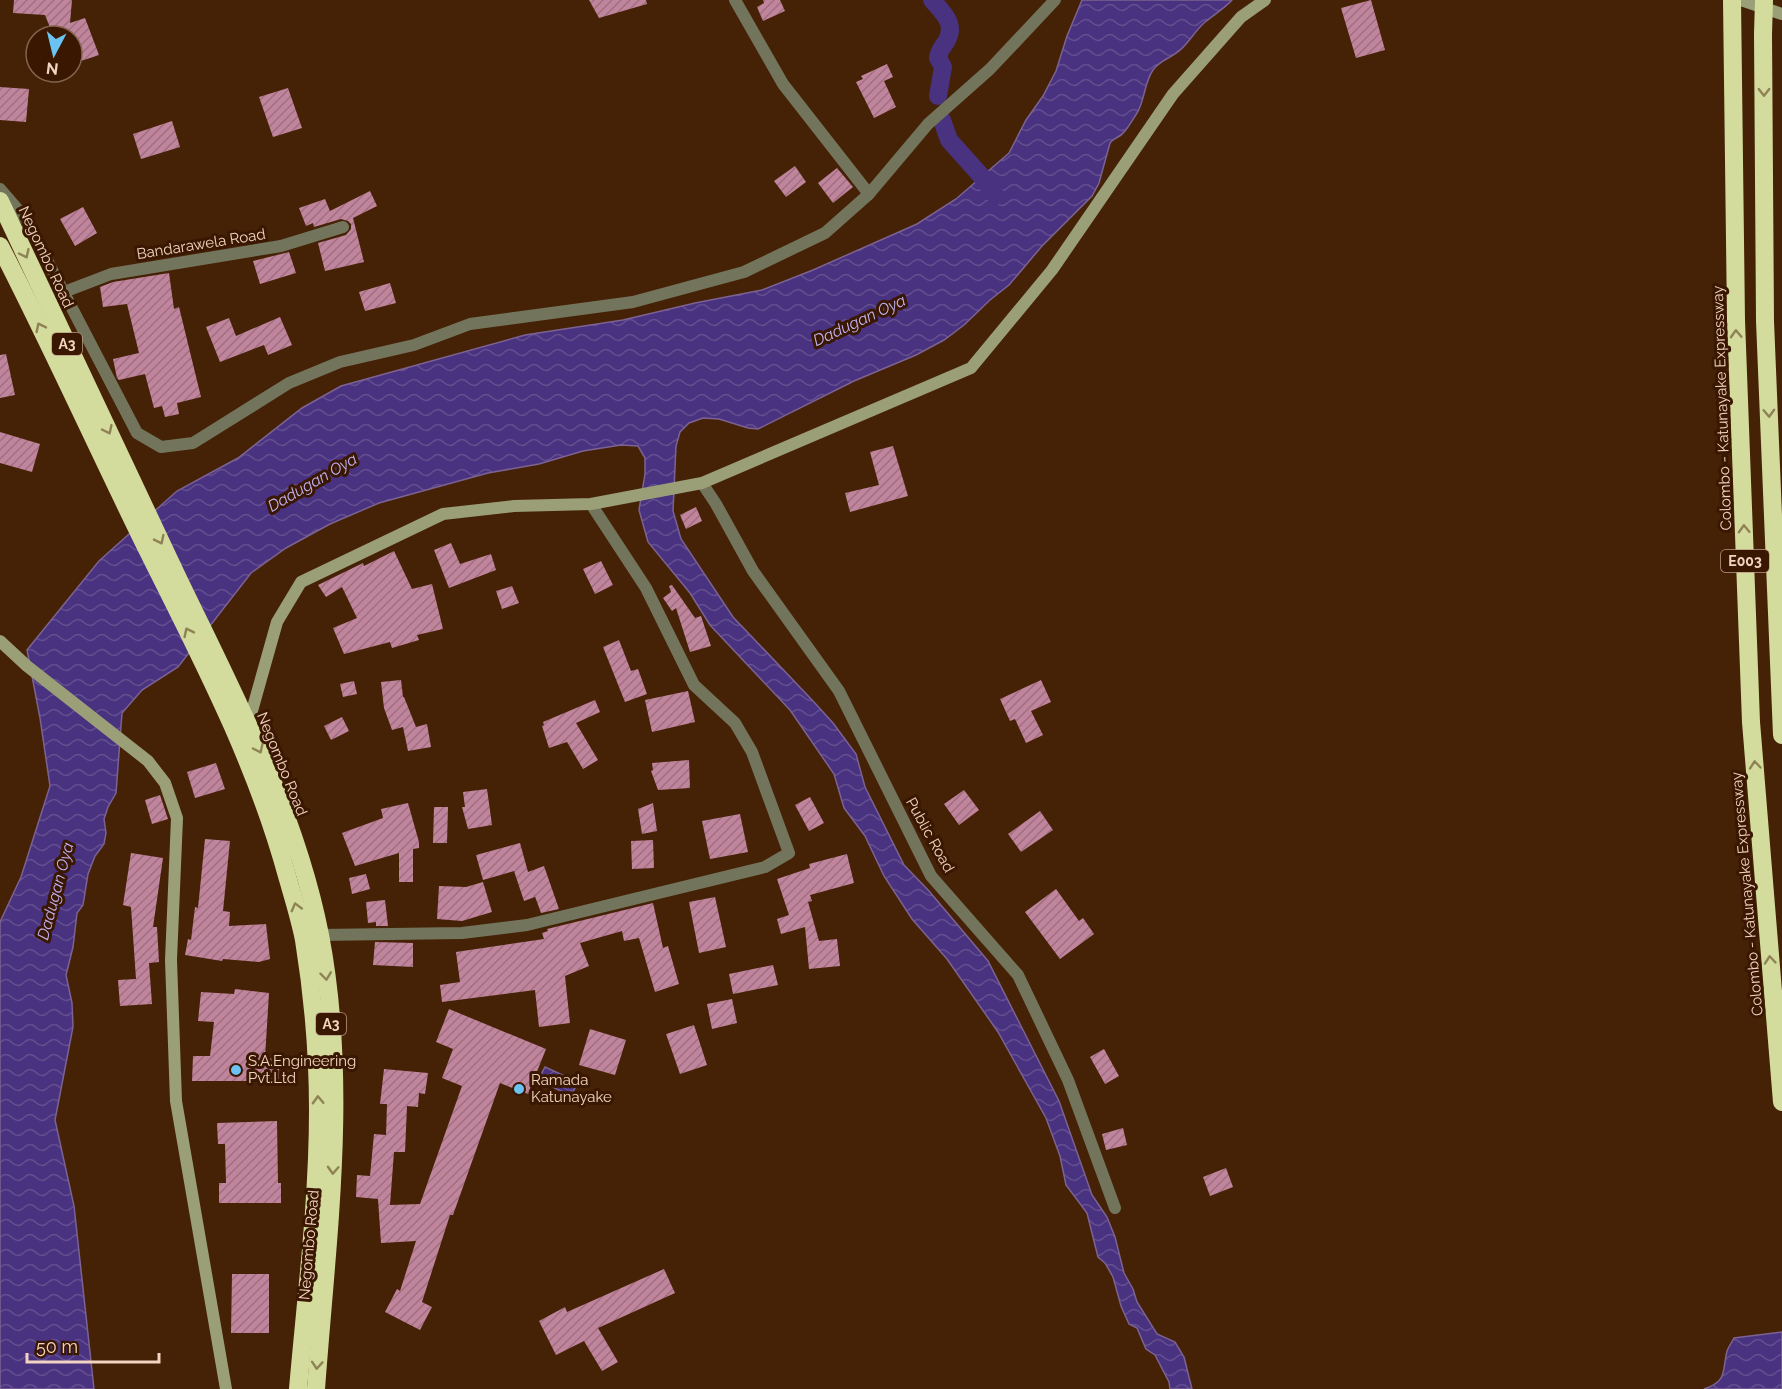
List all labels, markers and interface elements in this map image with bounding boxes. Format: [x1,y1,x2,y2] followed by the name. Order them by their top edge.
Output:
[24,24,84,84] north arrow
[45,58,59,79] text: N
[1758,88,1770,97] one-way arrow
[15,203,77,311] street label: Negombo Road
[135,225,267,263] street label: Bandarawela Road
[17,247,29,258] one-way arrow
[1709,285,1735,531] street label: Colombo - Katunayake Expressway
[810,291,909,350] water label: Dadugan Oya
[35,322,47,333] one-way arrow
[1730,329,1743,338] one-way arrow
[52,333,82,355] road number: A3
[1762,409,1775,418] one-way arrow
[100,424,112,435] one-way arrow
[264,449,361,516] water label: Dadugan Oya
[1737,524,1750,533] one-way arrow
[152,534,164,545] one-way arrow
[1721,550,1769,572] road number: E003
[184,627,195,638] one-way arrow
[253,710,311,818] street label: Negombo Road
[251,743,263,754] one-way arrow
[1748,761,1761,770] one-way arrow
[1727,771,1767,1017] street label: Colombo - Katunayake Expressway
[902,794,958,876] street label: Public Road
[33,840,78,942] water label: Dadugan Oya
[290,902,303,912] one-way arrow
[1764,955,1777,964] one-way arrow
[319,971,331,980] one-way arrow
[316,1013,346,1035] road number: A3
[248,1052,356,1087] place label: S.A.Engineering Pvt.Ltd
[229,1063,243,1077] marker: S.A.Engineering Pvt.Ltd
[531,1071,612,1106] place label: Ramada Katunayake
[512,1082,526,1096] marker: Ramada Katunayake
[311,1096,324,1105] one-way arrow
[326,1166,339,1175] one-way arrow
[295,1189,323,1301] street label: Negombo Road
[27,1326,159,1364] scale bar
[36,1336,78,1357] text: 50 m
[311,1360,324,1369] one-way arrow

